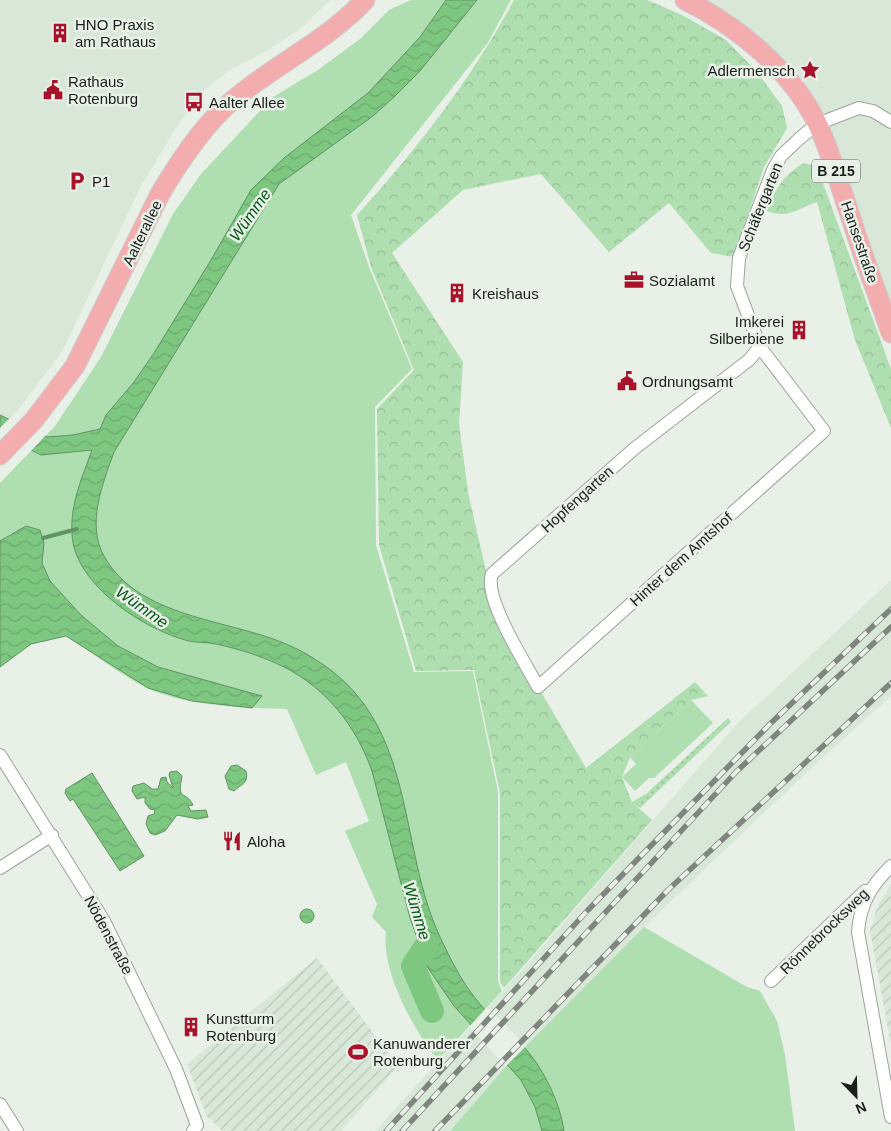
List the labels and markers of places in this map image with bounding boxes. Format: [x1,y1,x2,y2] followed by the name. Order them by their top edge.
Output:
[75,16,156,50] place label: HNO Praxis am Rathaus
[49,22,71,44] building icon: HNO Praxis am Rathaus
[799,59,821,81] place icon: Adlermensch
[707,62,795,79] place label: Adlermensch
[68,73,138,107] place label: Rathaus Rotenburg
[42,79,64,101] public building icon: Rathaus Rotenburg
[183,91,205,113] bus stop icon: Aalter Allee
[209,94,285,111] place label: Aalter Allee
[66,170,88,192] parking icon: P1
[92,173,110,190] place label: P1
[623,269,645,291] office icon: Sozialamt
[649,272,716,289] place label: Sozialamt
[446,282,468,304] building icon: Kreishaus
[472,285,539,302] place label: Kreishaus
[709,313,784,347] place label: Imkerei Silberbiene
[788,319,810,341] building icon: Imkerei Silberbiene
[616,370,638,392] public building icon: Ordnungsamt
[642,373,734,390] place label: Ordnungsamt
[221,830,243,852] restaurant icon: Aloha
[247,833,286,850] place label: Aloha
[206,1010,276,1044] place label: Kunstturm Rotenburg
[180,1016,202,1038] building icon: Kunstturm Rotenburg
[373,1035,471,1069] place label: Kanuwanderer Rotenburg
[347,1041,369,1063] sports icon: Kanuwanderer Rotenburg

